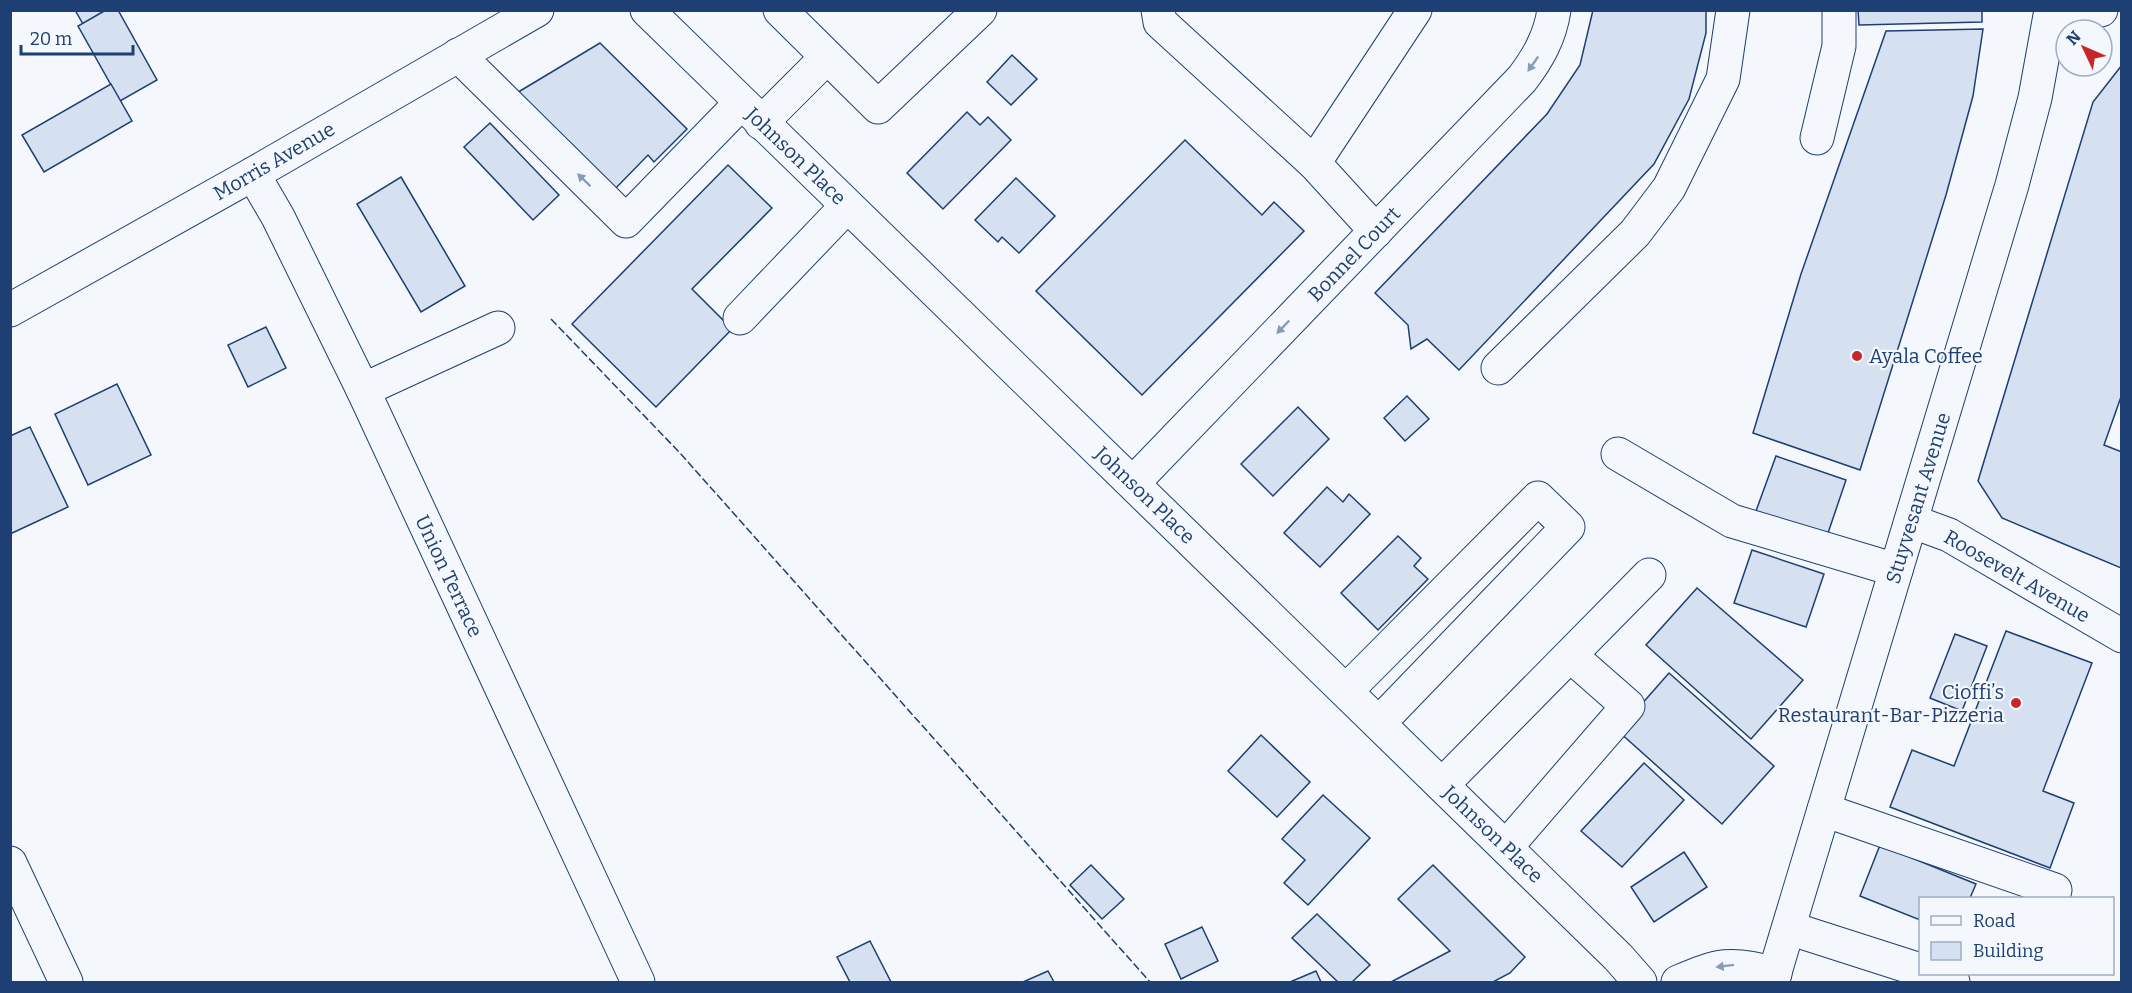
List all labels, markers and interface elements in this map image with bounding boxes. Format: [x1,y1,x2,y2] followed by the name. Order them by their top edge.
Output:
[21,18,134,56] scale bar
[2054,18,2114,78] north arrow
[2062,27,2085,49] text: N
[30,28,72,50] text: 20 m
[1527,56,1539,72] one-way arrow
[740,102,851,210] street label: Johnson Place
[209,117,339,205] street label: Morris Avenue
[578,173,592,187] one-way arrow
[1303,202,1405,306] street label: Bonnel Court
[1276,320,1290,335] one-way arrow
[1869,344,1983,368] place label: Ayala Coffee
[1850,349,1864,363] marker: Ayala Coffee
[1881,409,1955,587] street label: Stuyvesant Avenue
[1089,441,1200,549] street label: Johnson Place
[410,511,488,641] street label: Union Terrace
[1940,525,2094,627] street label: Roosevelt Avenue
[1778,680,2004,727] place label: Cioffi’s Restaurant-Bar-Pizzeria
[2009,696,2023,710] marker: Cioffi’s Restaurant-Bar-Pizzeria
[1437,780,1548,888] street label: Johnson Place
[1919,897,2114,975] legend
[1973,910,2016,932] text: Road
[1973,940,2044,962] text: Building
[1715,962,1734,971] one-way arrow

